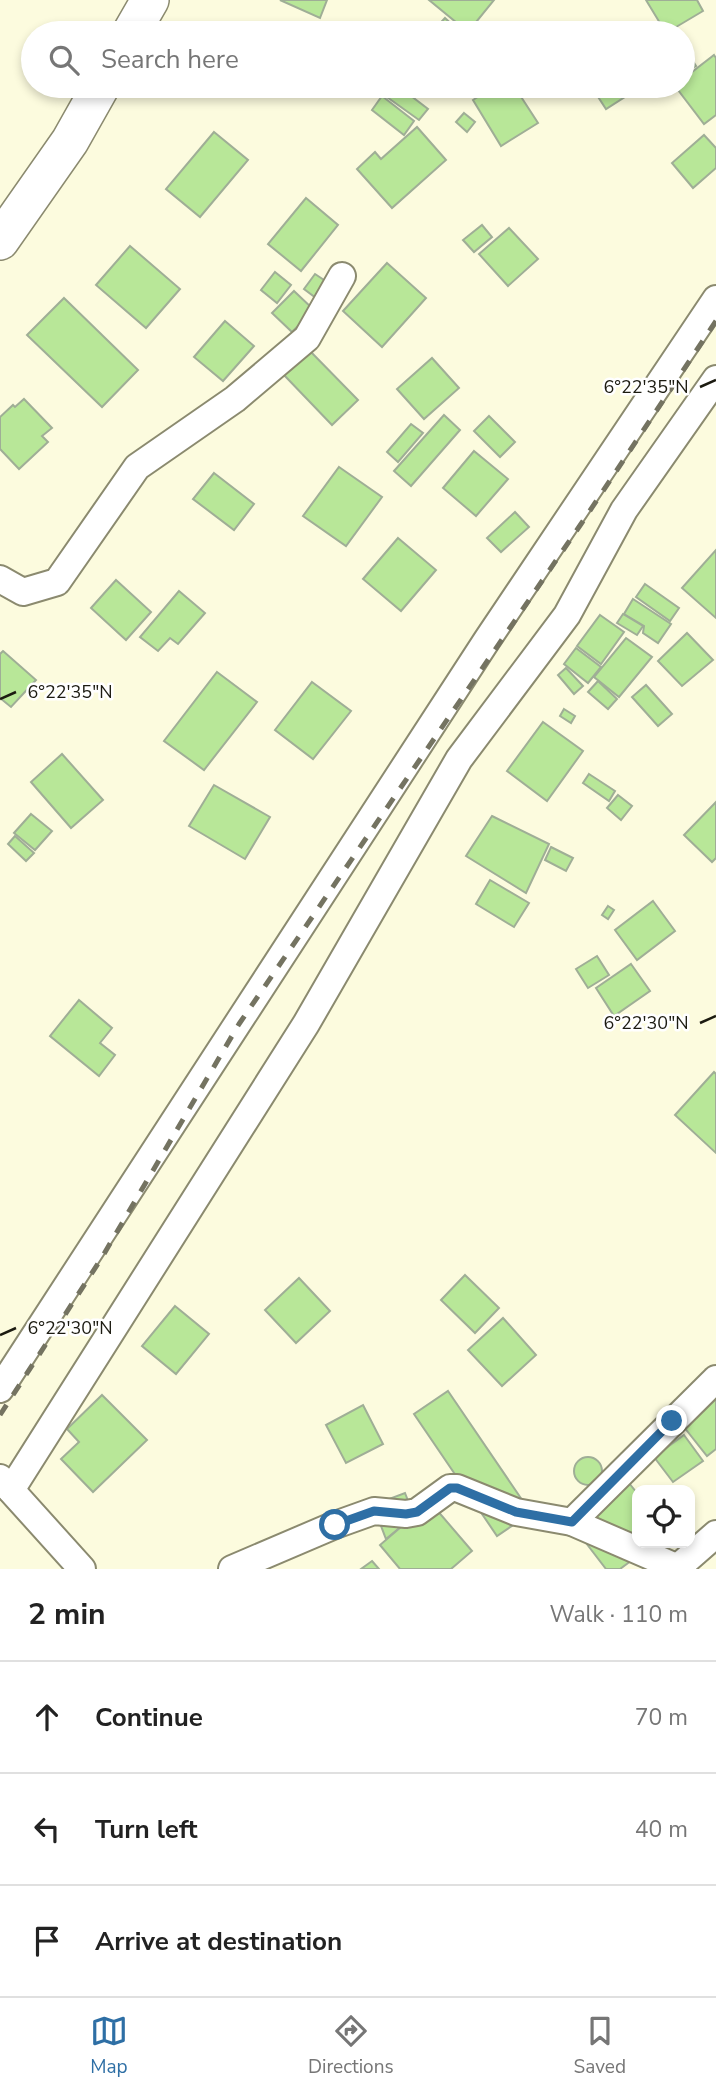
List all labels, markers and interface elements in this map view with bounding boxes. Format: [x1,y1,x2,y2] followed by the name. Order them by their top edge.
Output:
[21,21,695,98] search box
[45,41,83,79] icon: search
[101,42,239,77] text: Search here
[603,375,689,399] text: 6°22'35"N
[27,680,113,704] text: 6°22'35"N
[603,1011,689,1035] text: 6°22'30"N
[27,1316,113,1340] text: 6°22'30"N
[656,1405,687,1436] route end
[632,1485,695,1548] map controls
[632,1485,695,1548] button: locate
[319,1509,350,1540] route start
[28,1594,106,1635] text: 2 min
[549,1599,688,1630] text: Walk · 110 m
[28,1698,66,1736] icon: ahead
[95,1700,203,1735] text: Continue
[635,1702,688,1733] text: 70 m
[28,1810,66,1848] icon: left
[95,1812,198,1847] text: Turn left
[635,1814,688,1845] text: 40 m
[28,1922,66,1960] icon: arrive
[95,1924,342,1959] text: Arrive at destination
[90,2012,128,2080] tab: Map
[308,2012,394,2080] tab: Directions
[574,2012,626,2080] tab: Saved

